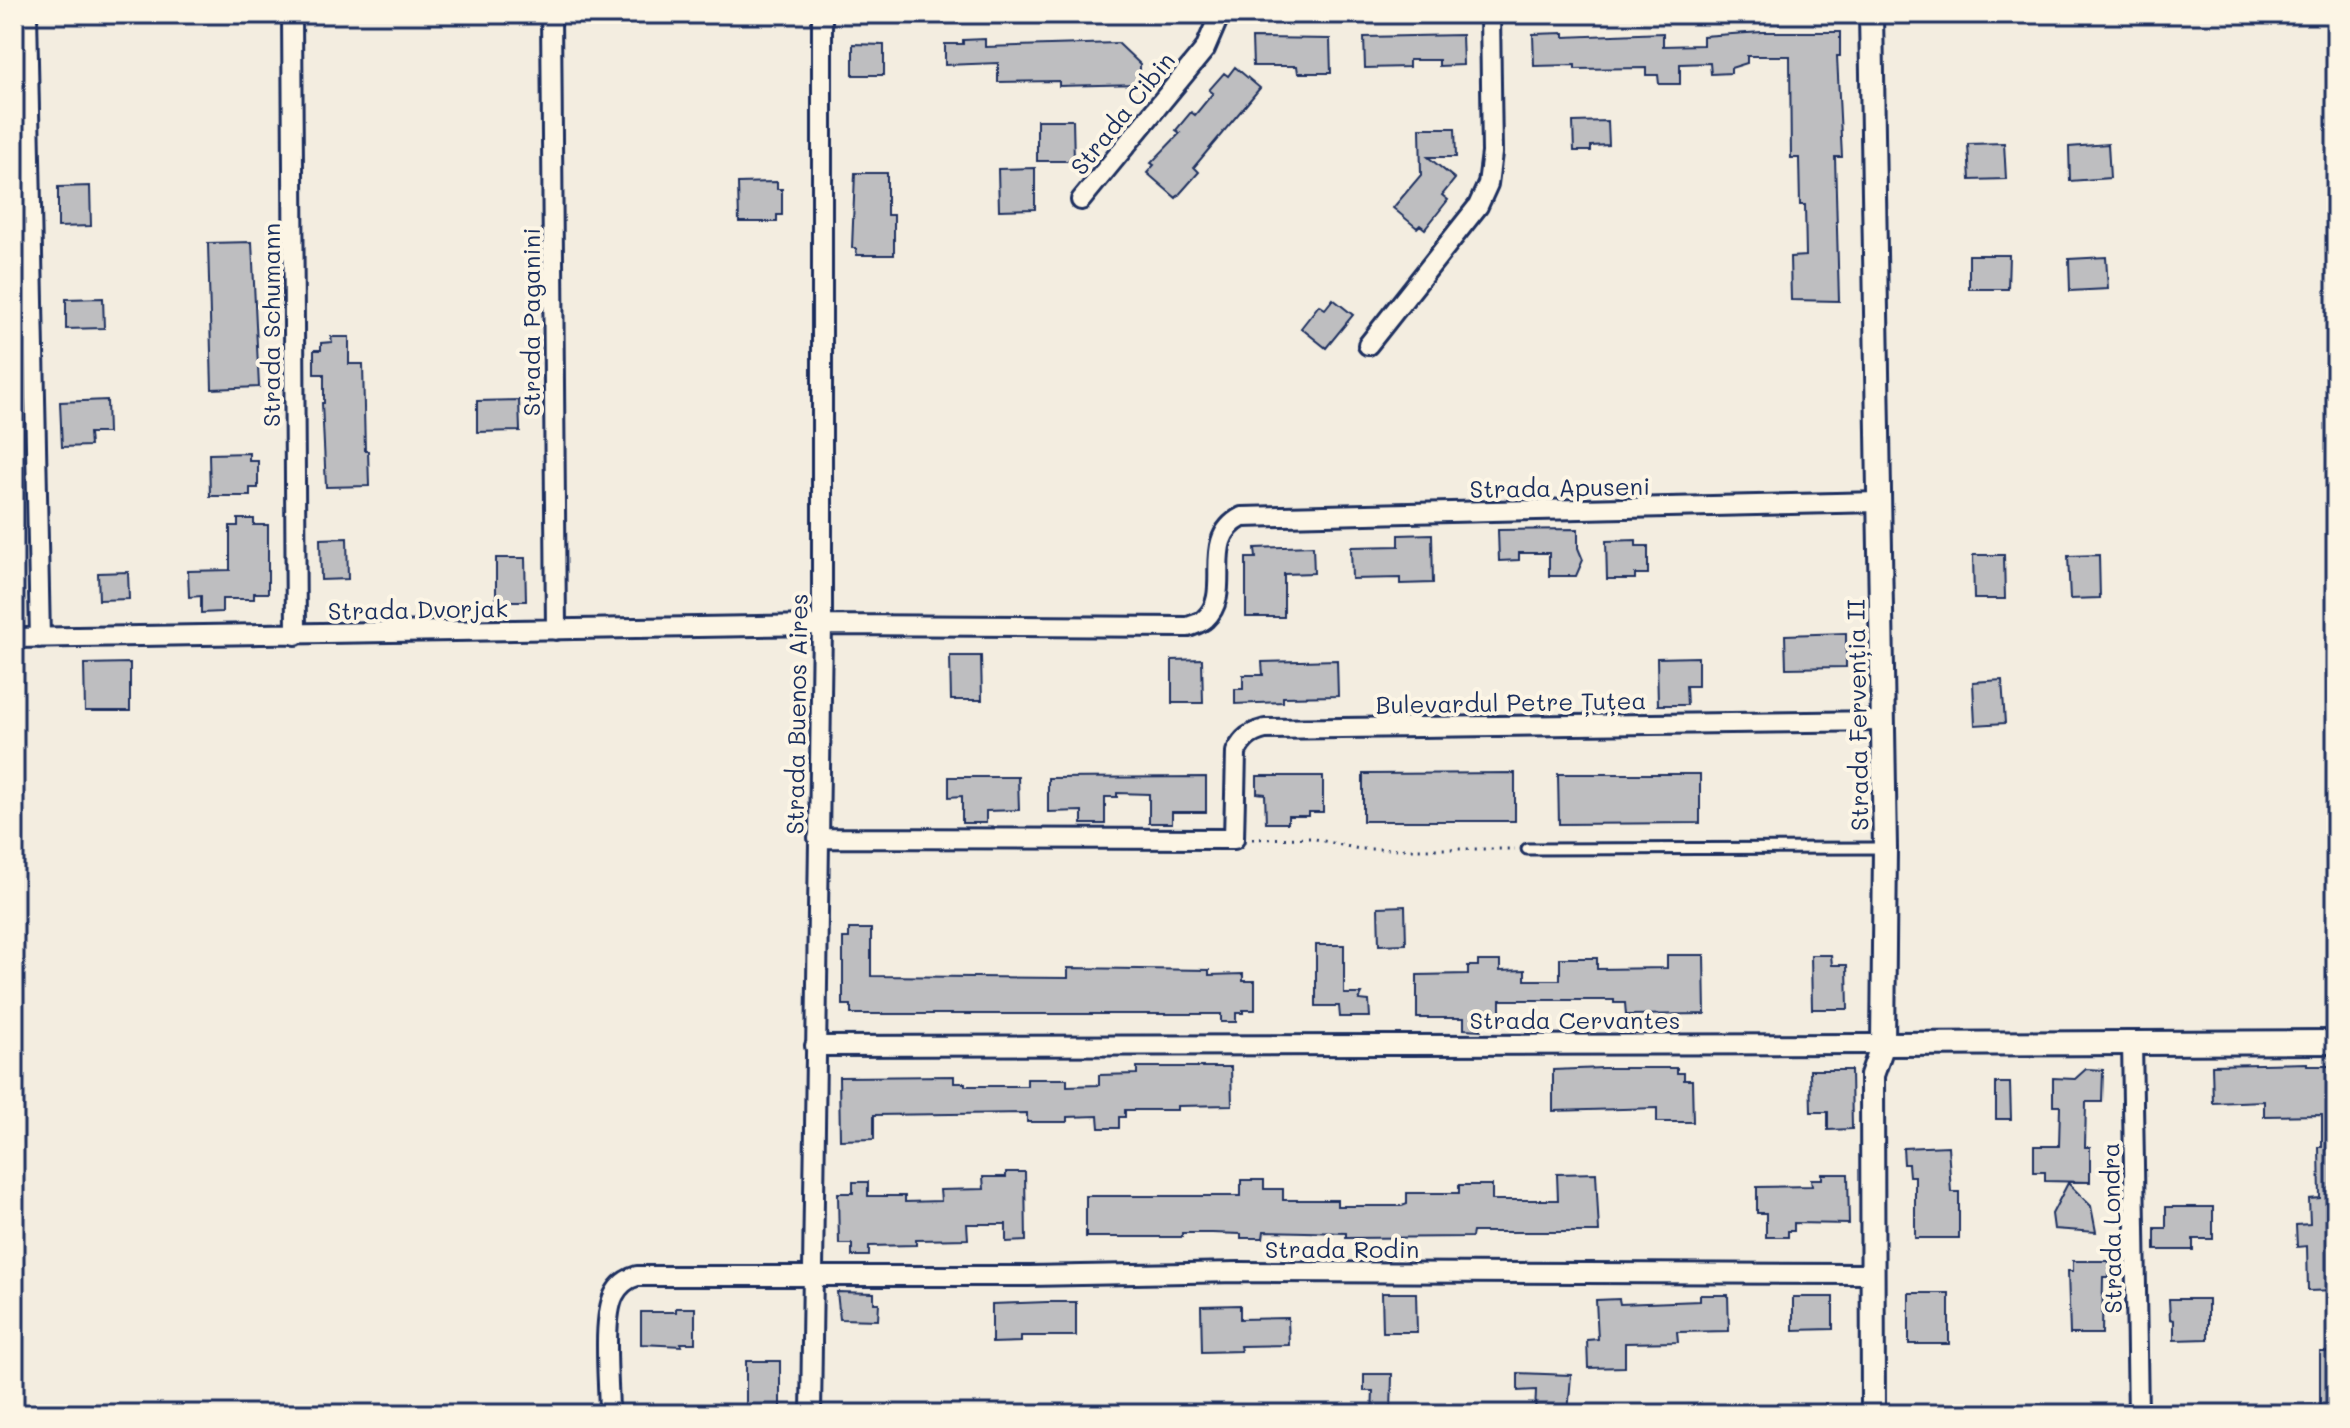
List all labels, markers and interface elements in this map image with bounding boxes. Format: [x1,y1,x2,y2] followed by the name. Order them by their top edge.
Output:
[1063,45,1181,181] street label: Strada Cibin
[255,223,286,427] street label: Strada Schumann
[515,228,546,416] street label: Strada Paganini
[1469,470,1651,504] street label: Strada Apuseni
[328,592,508,626] street label: Strada Dvorjak
[778,593,814,835] street label: Strada Buenos Aires
[1839,599,1876,831] street label: Strada Fervenția II
[1375,684,1647,721] street label: Bulevardul Petre Țuțea
[1470,1004,1680,1035] street label: Strada Cervantes
[2094,1142,2128,1314] street label: Strada Londra
[1265,1233,1419,1264] street label: Strada Rodin

